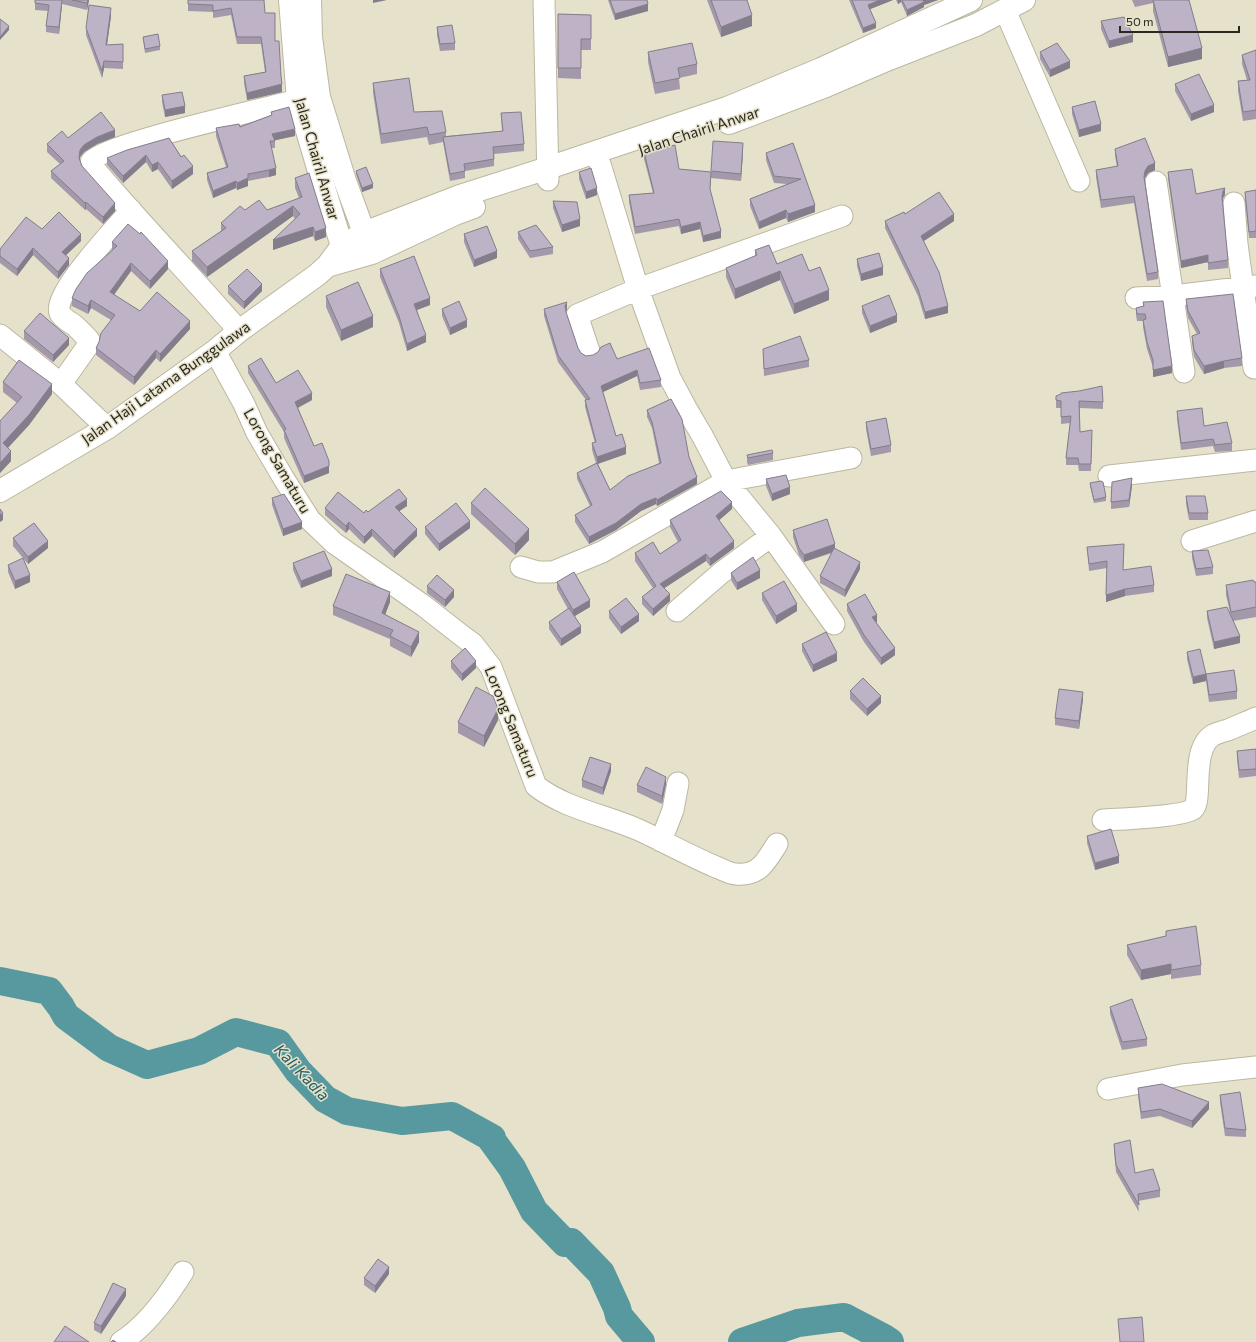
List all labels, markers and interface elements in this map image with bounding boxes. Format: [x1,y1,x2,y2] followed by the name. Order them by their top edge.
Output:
[1120,8,1239,34] scale bar
[1126,14,1154,28] text: 50 m
[292,95,344,222] street label: Jalan Chairil Anwar
[636,102,762,158] street label: Jalan Chairil Anwar
[78,317,253,447] street label: Jalan Haji Latama Bunggulawa
[240,405,315,516] street label: Lorong Samaturu
[481,663,542,780] street label: Lorong Samaturu
[271,1039,334,1104] water label: Kali Kadia

